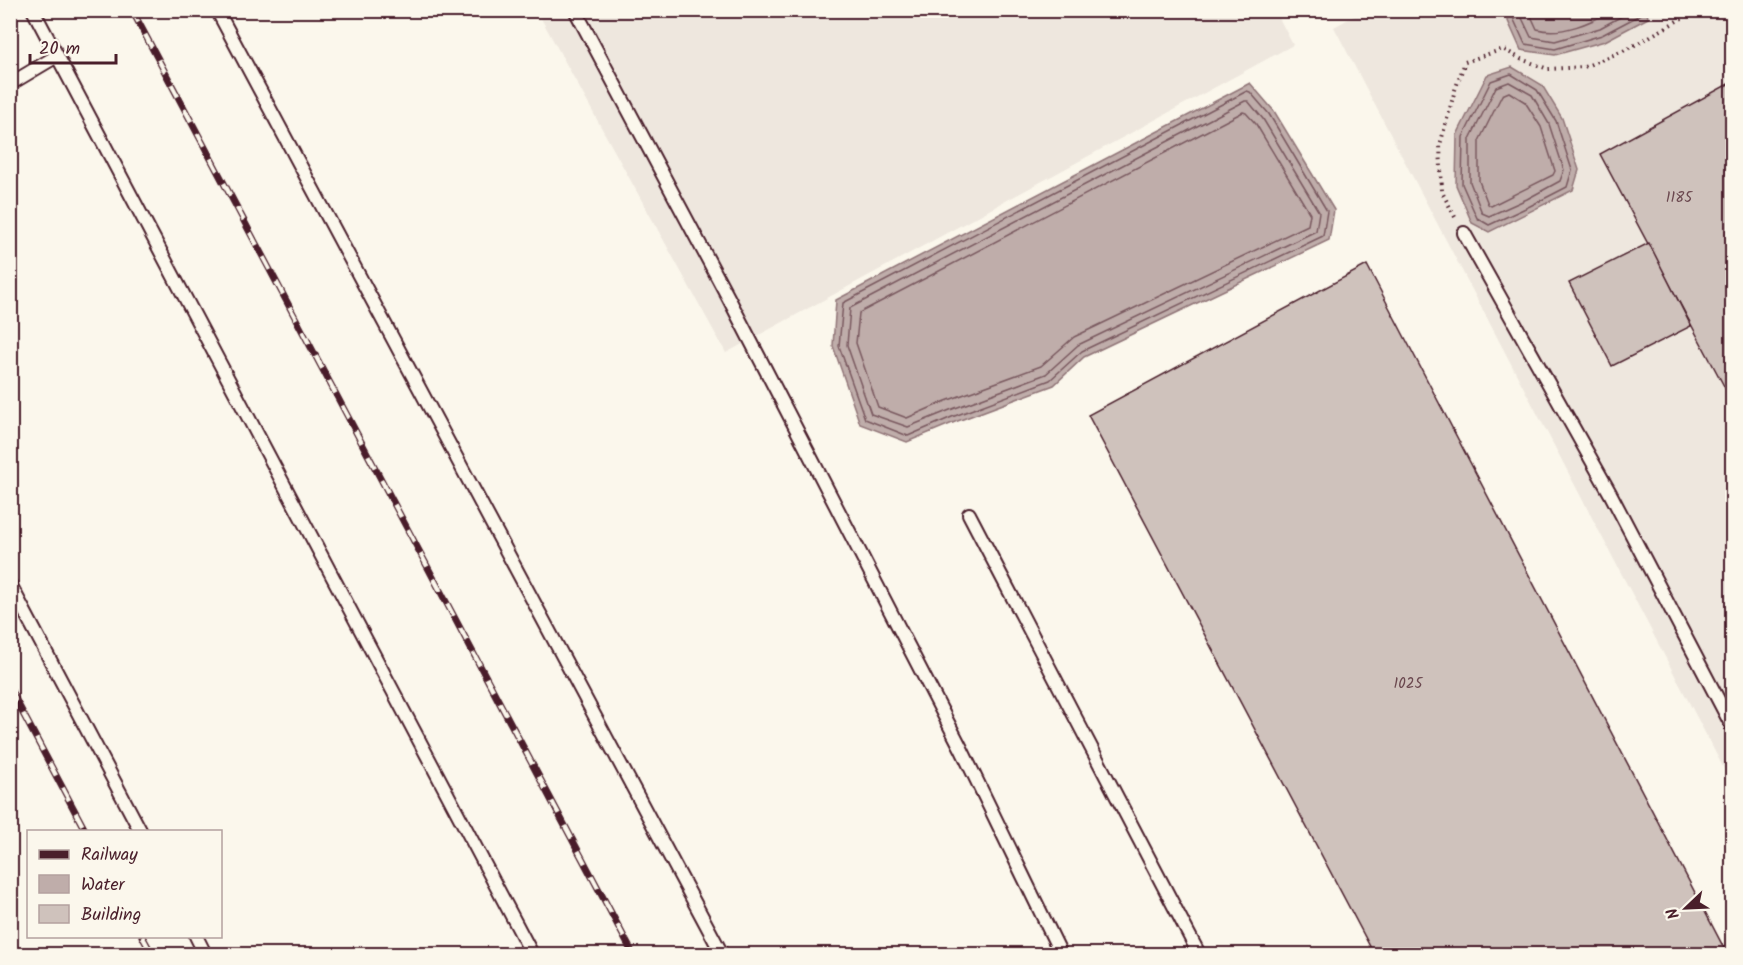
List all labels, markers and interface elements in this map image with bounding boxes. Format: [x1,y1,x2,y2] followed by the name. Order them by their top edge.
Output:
[30,27,116,65] scale bar
[39,35,80,64] text: 20 m
[1666,186,1693,210] house number: 1185
[1394,672,1423,696] house number: 1025
[27,830,222,938] legend
[81,841,138,870] text: Railway
[81,871,126,900] text: Water
[1656,878,1716,938] north arrow
[81,901,141,930] text: Building
[1660,904,1687,923] text: N

